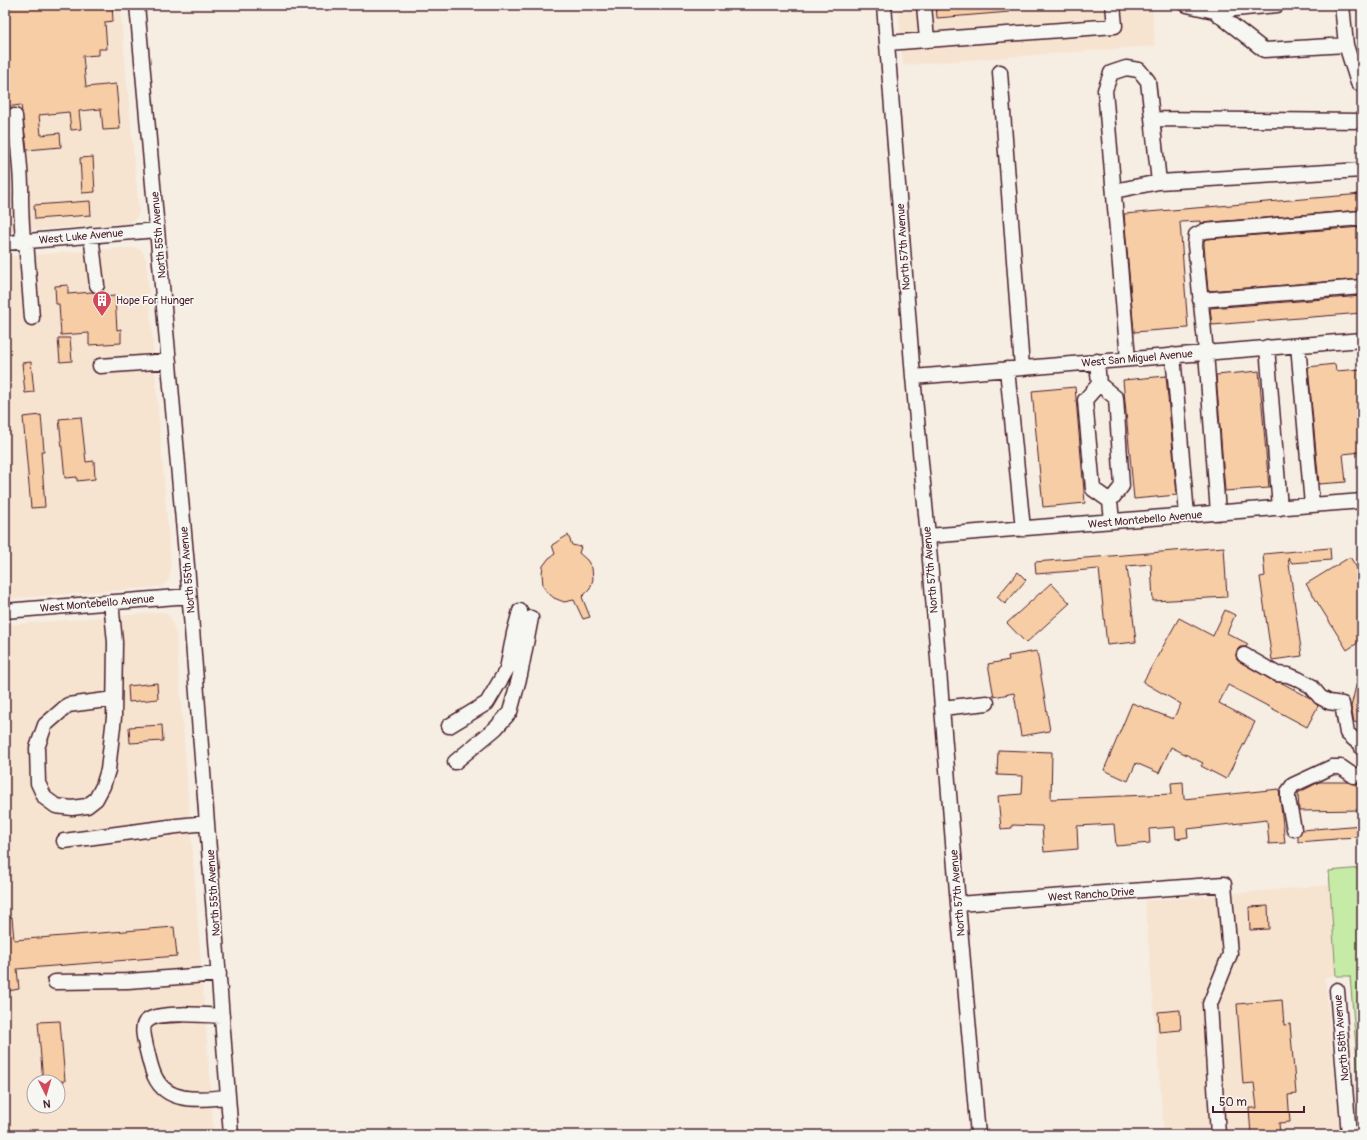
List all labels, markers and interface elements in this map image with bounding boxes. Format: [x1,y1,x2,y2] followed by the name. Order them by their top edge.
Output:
[148,190,169,279] street label: North 55th Avenue
[894,203,913,291] street label: North 57th Avenue
[38,226,124,247] street label: West Luke Avenue
[91,289,113,317] building icon: Hope For Hunger
[116,294,194,307] place label: Hope For Hunger
[1081,347,1194,370] street label: West San Miguel Avenue
[1087,508,1203,531] street label: West Montebello Avenue
[177,525,198,614] street label: North 55th Avenue
[920,526,941,614] street label: North 57th Avenue
[39,592,155,615] street label: West Montebello Avenue
[204,849,223,937] street label: North 55th Avenue
[947,849,968,937] street label: North 57th Avenue
[1047,885,1135,904] street label: West Rancho Drive
[1331,994,1352,1082] street label: North 58th Avenue
[26,1074,66,1114] north arrow
[1213,1088,1304,1114] scale bar
[1219,1095,1247,1110] text: 50 m
[42,1097,51,1110] text: N

